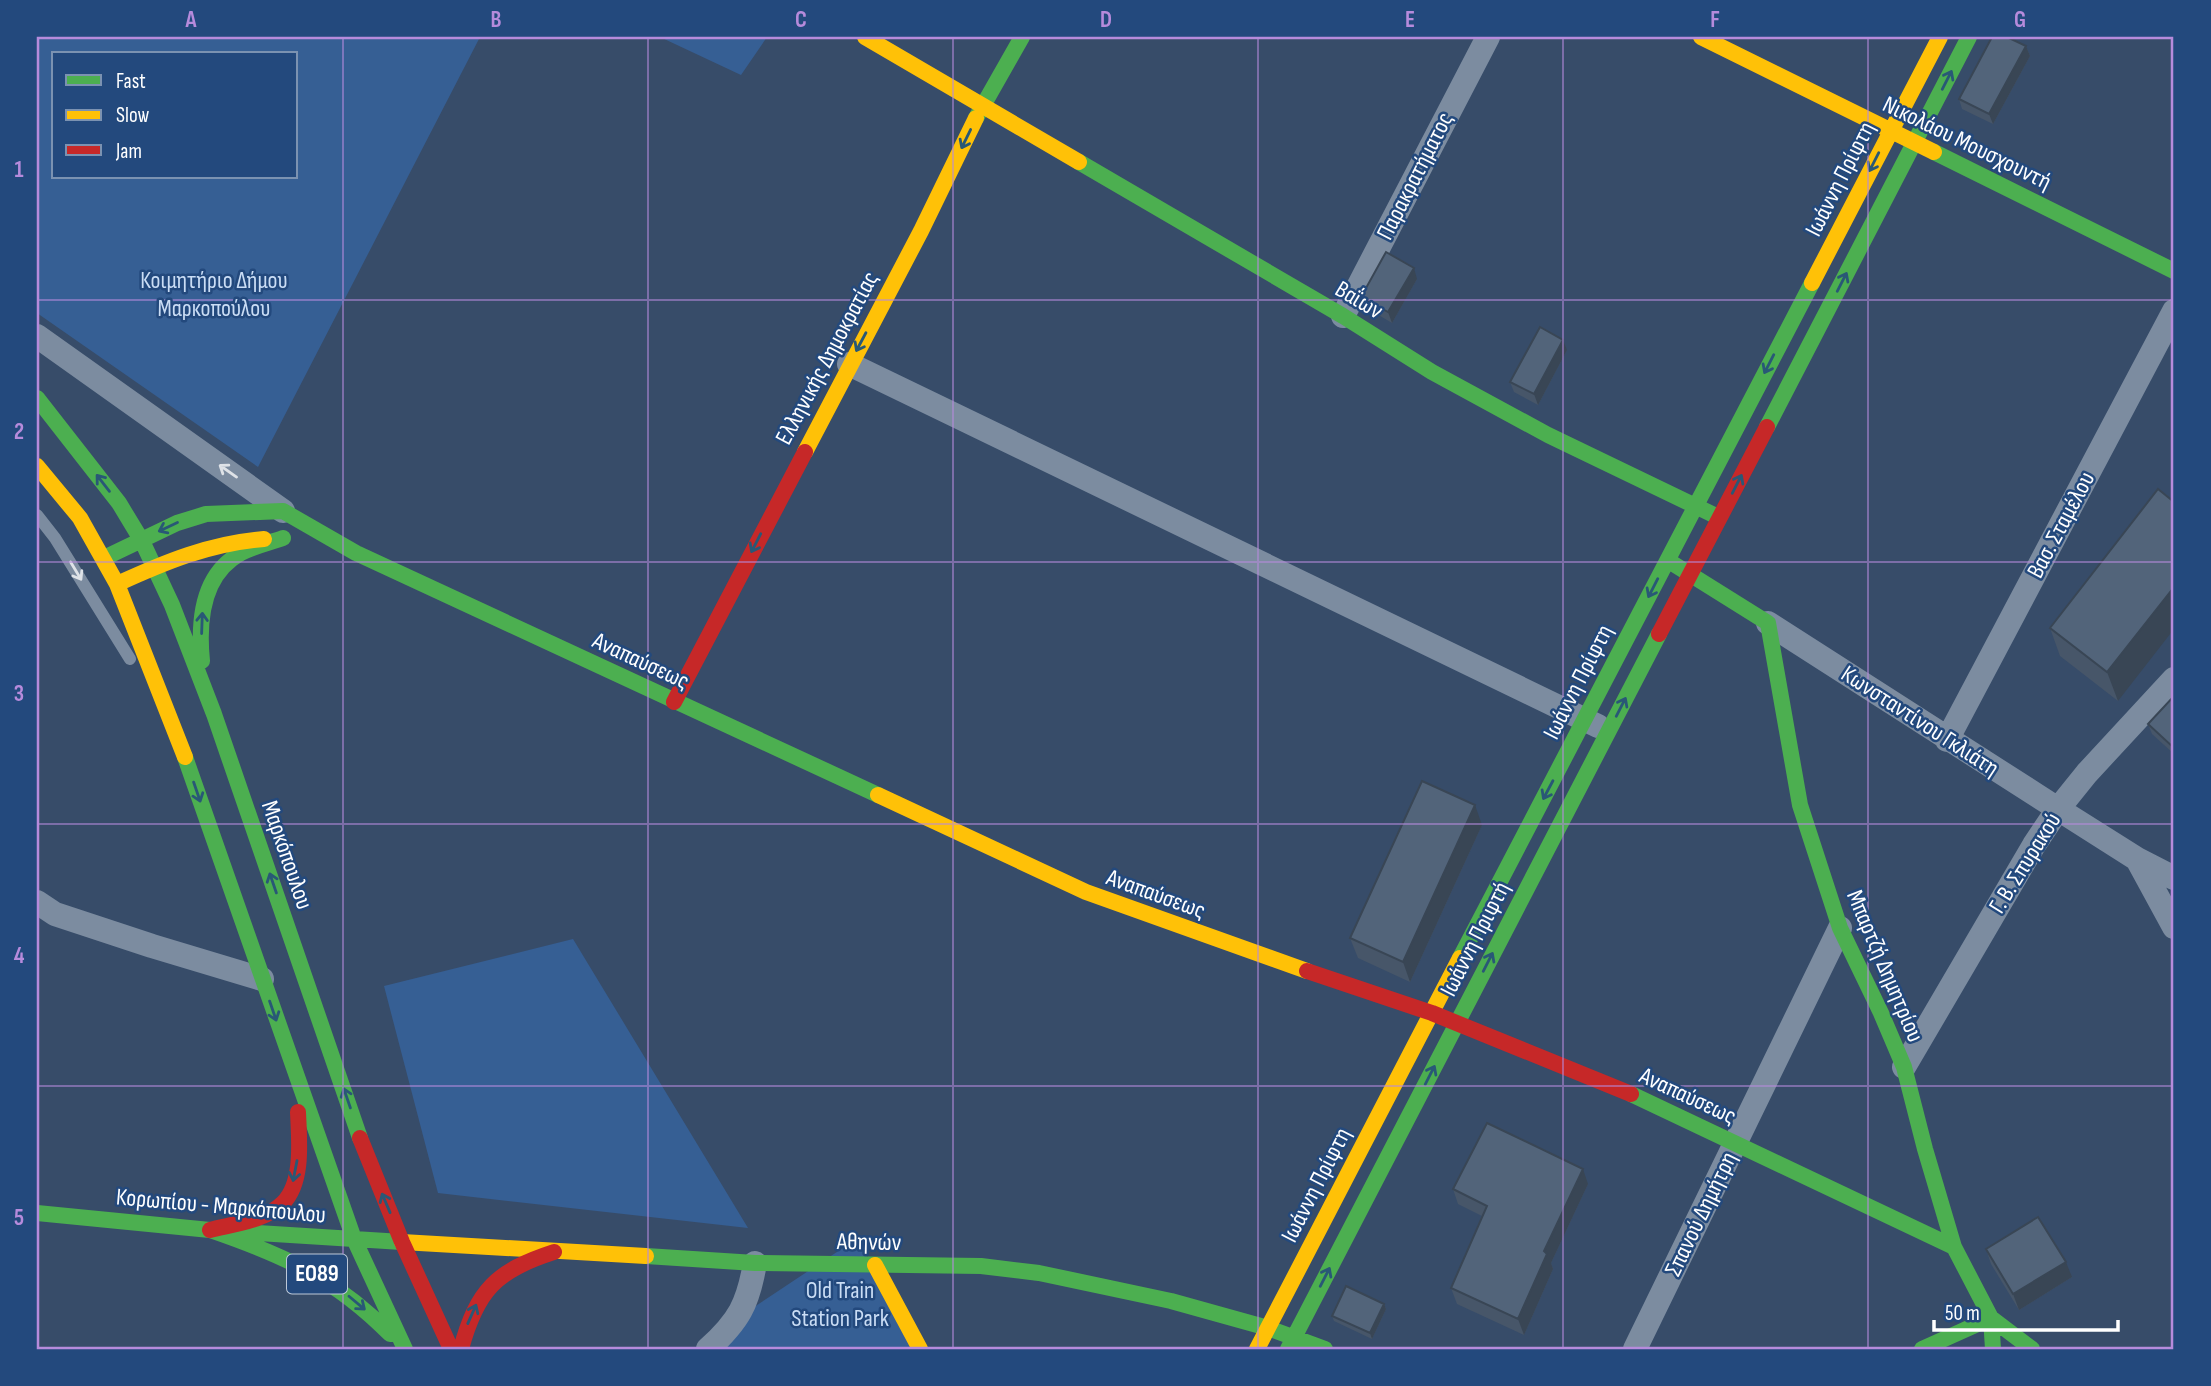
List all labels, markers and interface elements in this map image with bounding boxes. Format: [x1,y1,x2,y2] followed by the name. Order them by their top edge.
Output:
[185,6,198,34] text: A
[491,6,502,34] text: B
[795,6,807,34] text: C
[1100,6,1112,34] text: D
[1405,6,1415,34] text: E
[1710,6,1720,34] text: F
[2014,6,2026,34] text: G
[52,52,298,178] legend
[116,69,146,94] text: Fast
[1940,70,1954,91] one-way arrow
[1878,90,2056,196] street label: Νικολάου Μουσχουντή
[116,103,150,128] text: Slow
[1370,107,1460,245] street label: Παρακρατήματος
[1799,117,1881,241] street label: Ιωάννη Πρίφτη
[958,128,972,149] one-way arrow
[115,139,142,164] text: Jam
[1867,152,1881,172] one-way arrow
[14,156,24,184] text: 1
[140,266,288,323] park label: Κοιμητήριο Δήμου Μαρκοπούλου
[769,266,885,450] street label: Ελληνικής Δημοκρατίας
[1835,272,1849,293] one-way arrow
[1330,275,1388,325] street label: Βαΐων
[854,331,868,351] one-way arrow
[1762,353,1776,374] one-way arrow
[14,418,24,446] text: 2
[219,464,238,478] one-way arrow
[2021,467,2101,583] street label: Βασ. Σταμέλου
[1730,474,1744,495] one-way arrow
[96,475,111,493] one-way arrow
[158,521,180,534] one-way arrow
[749,532,762,553] one-way arrow
[69,561,83,581] one-way arrow
[1645,577,1659,598] one-way arrow
[196,612,209,635] one-way arrow
[1537,620,1619,744] street label: Ιωάννη Πρίφτη
[587,626,694,696] street label: Αναπαύσεως
[1836,659,2004,783] street label: Κωνσταντίνου Γκλιάτη
[14,680,24,708] text: 3
[1614,698,1628,718] one-way arrow
[1541,779,1554,800] one-way arrow
[192,780,204,802] one-way arrow
[255,797,319,913] street label: Μαρκόπουλου
[1983,807,2067,919] street label: Γ. Β. Σπυρακού
[1102,862,1209,925] street label: Αναπαύσεως
[266,873,278,895] one-way arrow
[1434,877,1516,1001] street label: Ιωάννη Πριφτή
[1840,886,1930,1046] street label: Μπαρτζή Δημητρίου
[14,942,25,970] text: 4
[1482,952,1496,973] one-way arrow
[267,1000,280,1022] one-way arrow
[1634,1061,1741,1131] street label: Αναπαύσεως
[1423,1065,1437,1086] one-way arrow
[340,1088,352,1110] one-way arrow
[1275,1123,1357,1247] street label: Ιωάννη Πρίφτη
[1659,1147,1743,1281] street label: Σπανού Δημήτρη
[288,1159,302,1182] one-way arrow
[115,1182,327,1230] street label: Κορωπίου - Μαρκόπουλου
[379,1192,392,1214] one-way arrow
[14,1204,24,1232] text: 5
[836,1227,901,1257] street label: Αθηνών
[287,1254,347,1294] road number: ΕΟ89
[1319,1267,1332,1288] one-way arrow
[791,1276,889,1333] park label: Old Train Station Park
[1934,1288,2118,1332] scale bar
[348,1296,366,1311] one-way arrow
[1945,1301,1980,1326] text: 50 m
[466,1303,479,1325] one-way arrow

